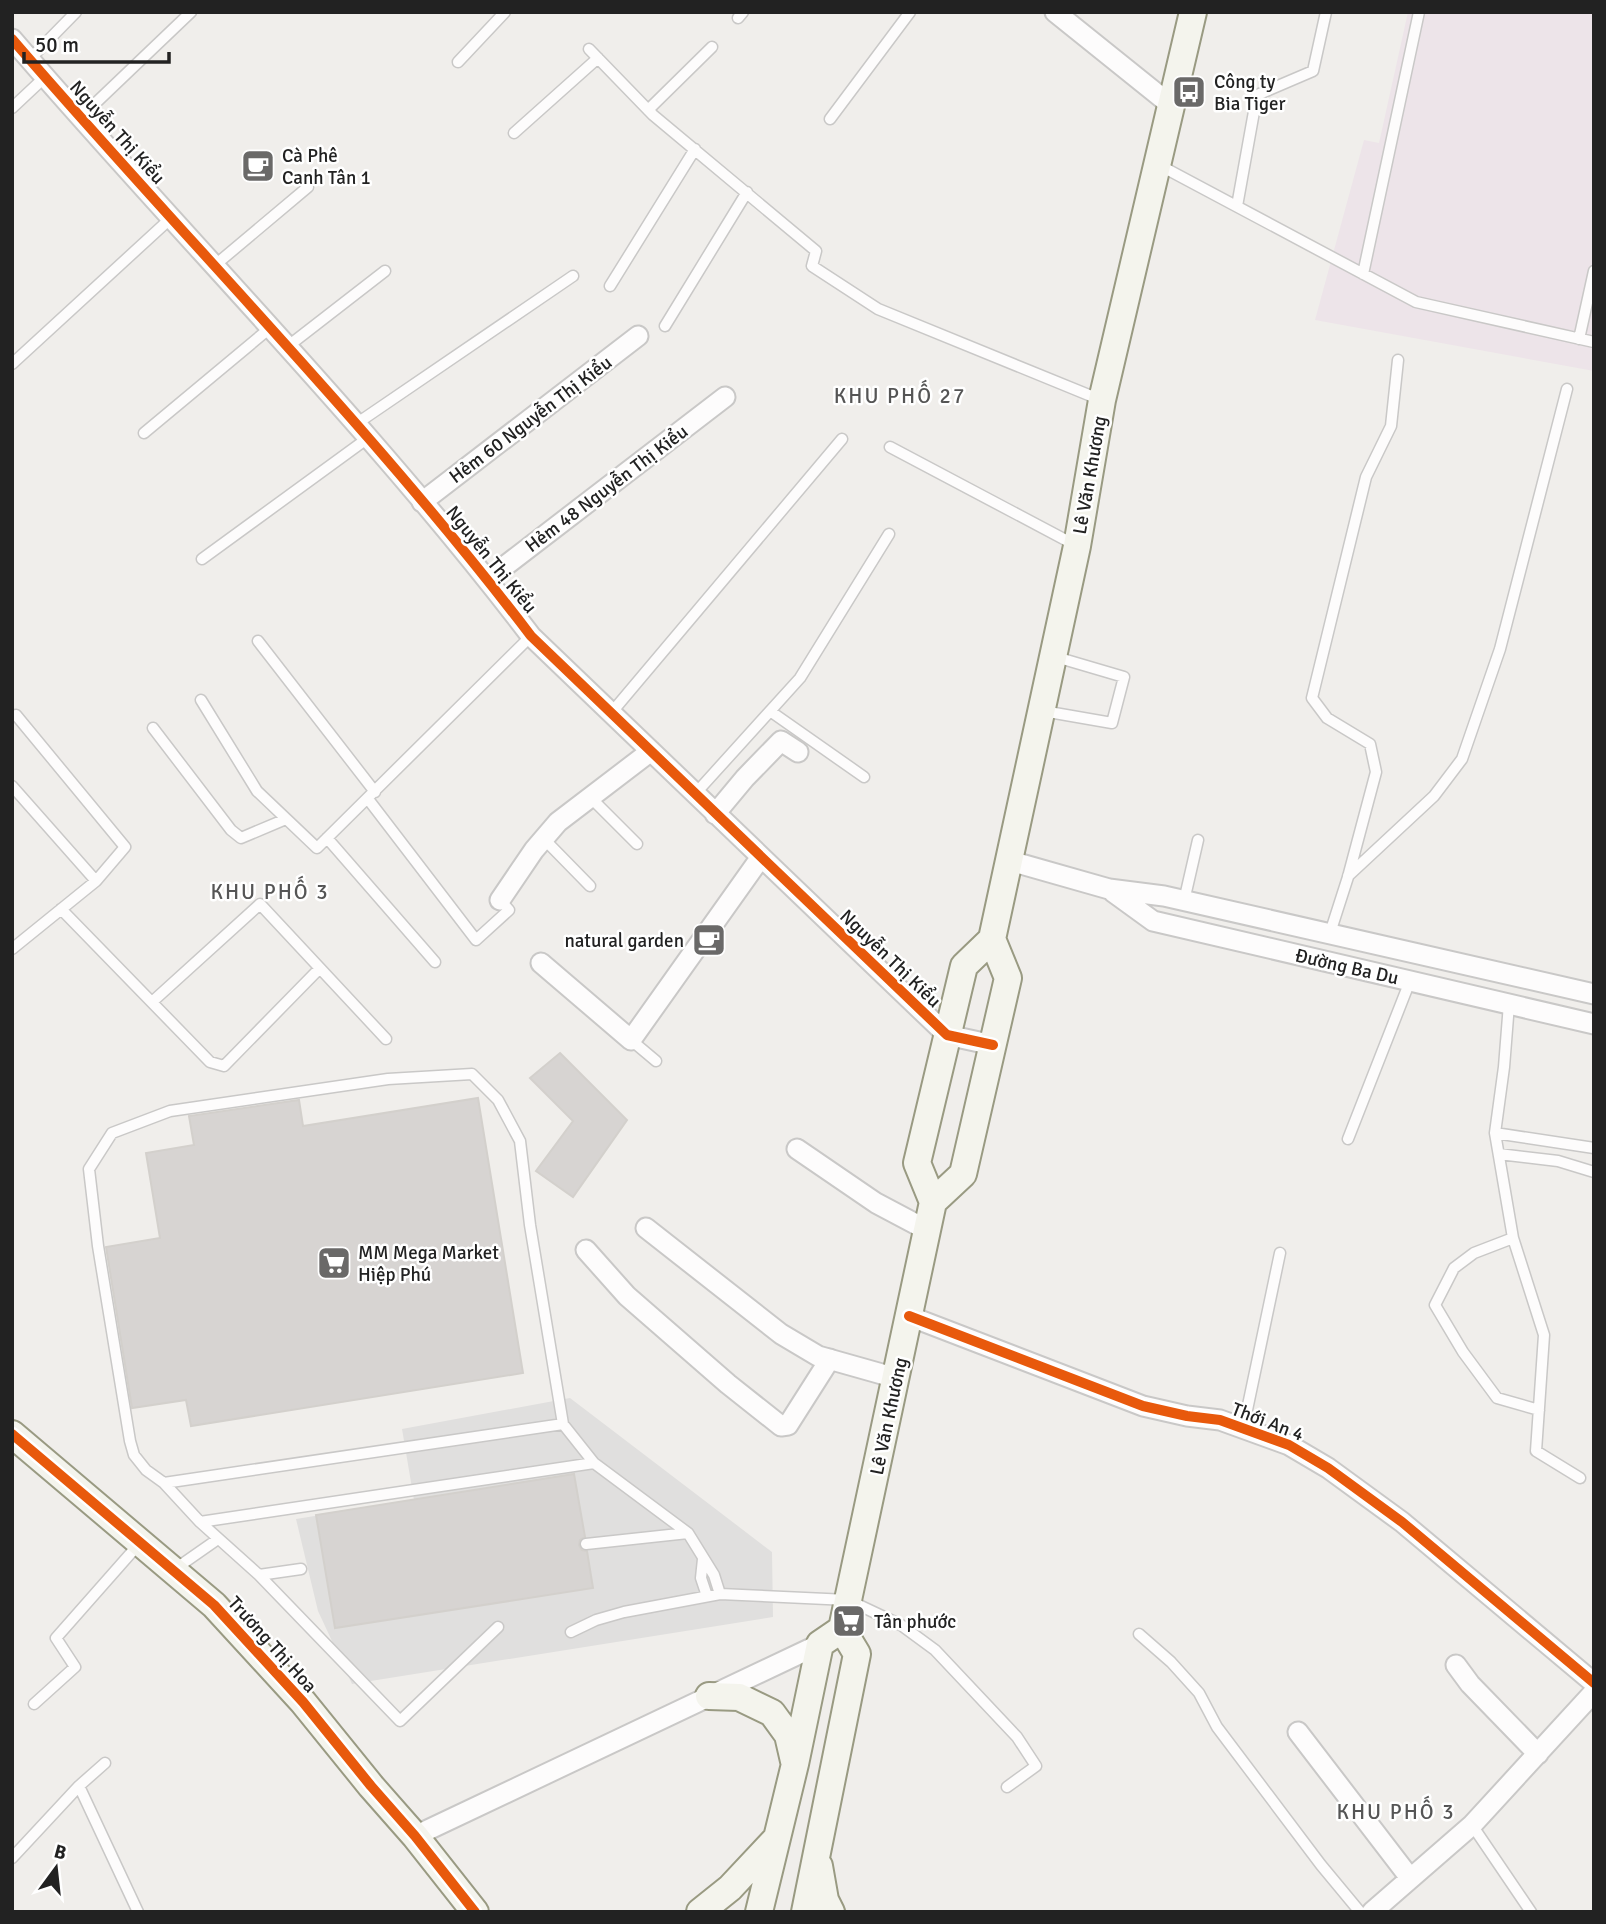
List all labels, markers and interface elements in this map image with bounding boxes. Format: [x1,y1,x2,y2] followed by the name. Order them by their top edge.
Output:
[24,21,170,65] scale bar
[35,32,79,58] text: 50 m
[1214,70,1286,116] place label: Công ty Bia Tiger
[1170,73,1208,111] bus stop icon: Công ty Bia Tiger
[64,75,171,190] street label: Nguyễn Thị Kiểu
[282,144,371,190] place label: Cà Phê Canh Tân 1
[239,147,277,185] cafe icon: Cà Phê Canh Tân 1
[444,350,617,489] street label: Hẻm 60 Nguyễn Thị Kiểu
[834,379,966,409] district label: KHU PHỐ 27
[1068,414,1112,536] street label: Lê Văn Khương
[520,419,693,558] street label: Hẻm 48 Nguyễn Thị Kiểu
[441,500,543,618] street label: Nguyễn Thị Kiểu
[210,875,330,905] district label: KHU PHỐ 3
[835,904,947,1013] street label: Nguyễn Thị Kiểu
[690,921,728,959] cafe icon: natural garden
[564,929,684,953] place label: natural garden
[1293,943,1401,991] street label: Đường Ba Du
[358,1241,499,1287] place label: MM Mega Market Hiệp Phú
[315,1244,353,1282] supermarket icon: MM Mega Market Hiệp Phú
[865,1355,913,1477] street label: Lê Văn Khương
[1228,1397,1307,1447] street label: Thới An 4
[223,1591,322,1698] street label: Trương Thị Hoa
[830,1602,868,1640] supermarket icon: Tân phước
[874,1610,956,1634] place label: Tân phước
[1336,1795,1456,1825] district label: KHU PHỐ 3
[21,1833,91,1903] north arrow
[51,1839,69,1866] text: B

